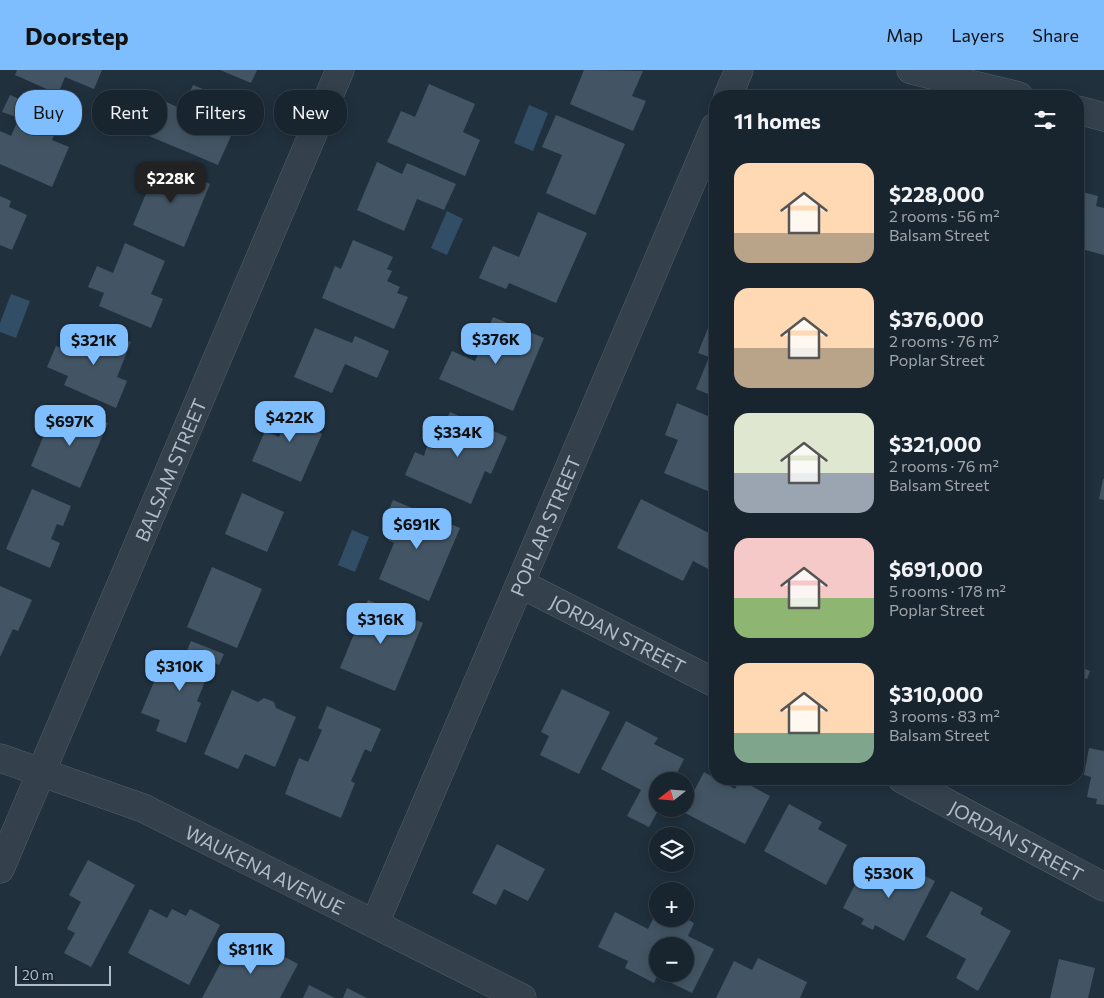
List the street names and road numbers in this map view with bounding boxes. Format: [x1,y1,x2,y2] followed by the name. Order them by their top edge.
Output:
[129,395,210,545] street label: BALSAM STREET
[505,452,585,599] street label: POPLAR STREET
[547,589,690,678] street label: JORDAN STREET
[946,795,1088,886] street label: JORDAN STREET
[182,820,348,919] street label: WAUKENA AVENUE

